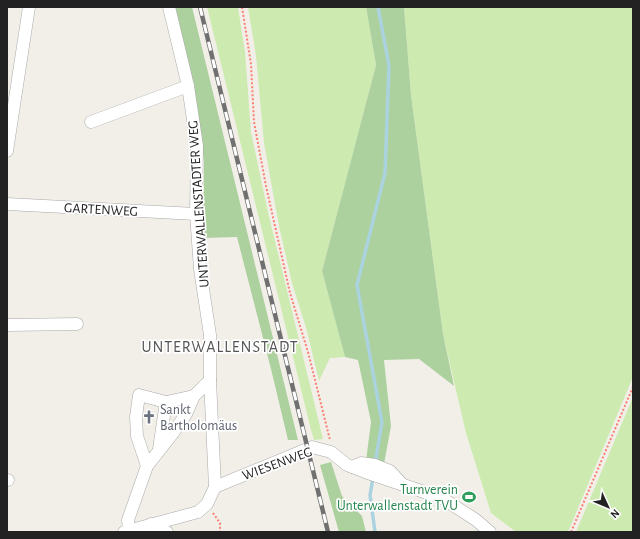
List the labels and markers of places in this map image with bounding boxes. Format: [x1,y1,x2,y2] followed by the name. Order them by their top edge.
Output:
[160,403,237,433] place label: Sankt Bartholomäus
[141,409,157,425] church icon: Sankt Bartholomäus
[337,483,458,513] place label: Turnverein Unterwallenstadt TVU
[461,489,477,505] sports icon: Turnverein Unterwallenstadt TVU

